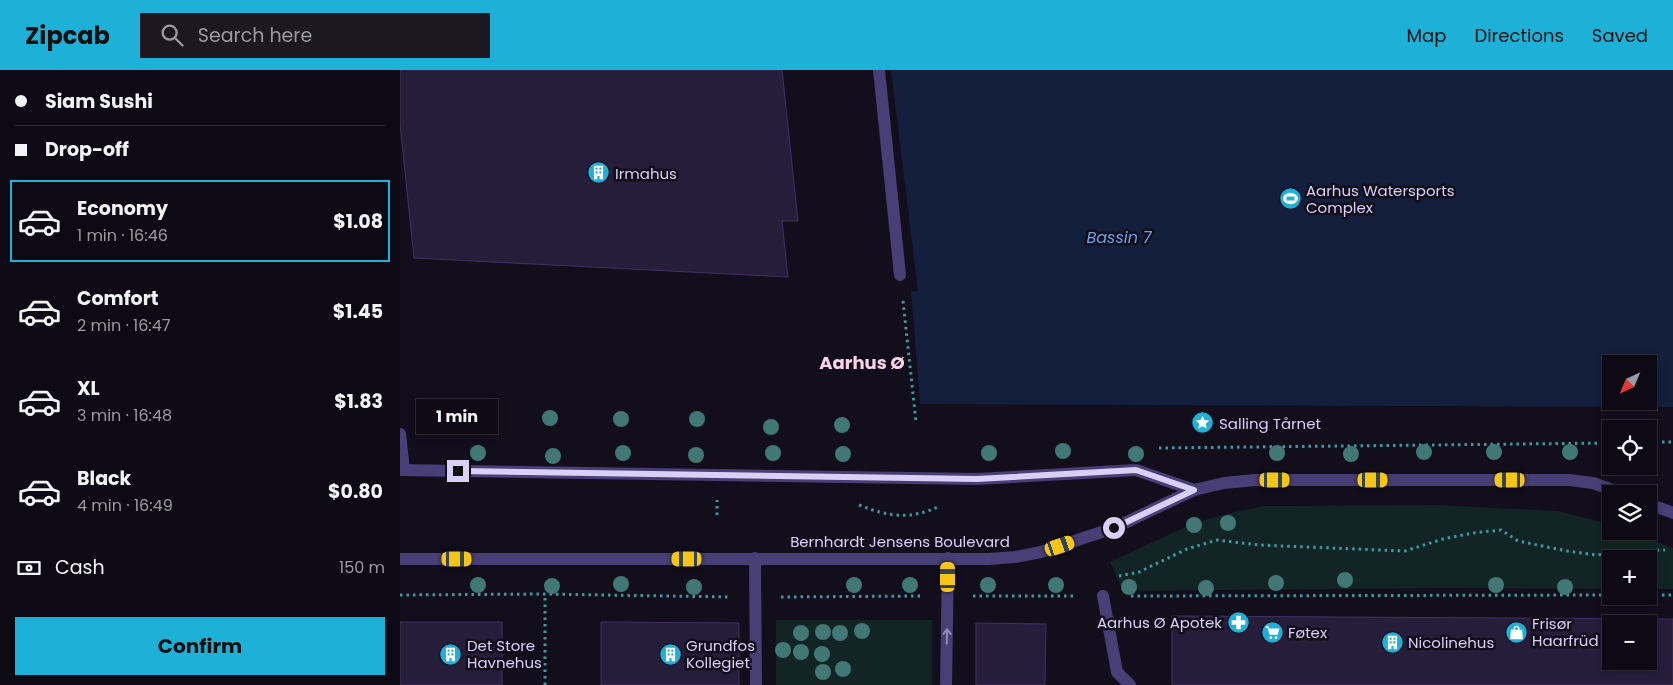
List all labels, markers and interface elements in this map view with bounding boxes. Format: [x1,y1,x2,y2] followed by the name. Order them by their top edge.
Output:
[140,13,490,58] search box
[25,19,110,52] text: Zipcab
[158,21,186,49] icon: search
[198,22,312,49] text: Search here
[1407,23,1446,48] text: Map
[1474,23,1564,48] text: Directions
[1592,23,1648,48] text: Saved
[45,88,153,115] text: Siam Sushi
[45,136,129,163] text: Drop-off
[587,161,611,185] building icon: Irmahus
[615,163,677,184] place label: Irmahus
[1306,180,1455,218] place label: Aarhus Watersports Complex
[1278,187,1302,211] sports icon: Aarhus Watersports Complex
[77,195,168,222] text: Economy
[17,199,62,244] icon: car
[333,208,383,235] text: $1.08
[77,224,168,247] text: 1 min · 16:46
[1086,226,1153,249] water label: Bassin 7
[77,285,159,312] text: Comfort
[17,289,62,334] icon: car
[333,298,383,325] text: $1.45
[77,314,171,337] text: 2 min · 16:47
[819,350,905,375] district label: Aarhus Ø
[1602,355,1658,410] north arrow
[1602,355,1657,670] map controls
[77,375,100,402] text: XL
[17,379,62,424] icon: car
[334,388,383,415] text: $1.83
[417,398,499,434] callout: 1 min
[77,404,172,427] text: 3 min · 16:48
[436,405,478,428] text: 1 min
[1191,411,1215,435] place icon: Salling Tårnet
[1219,413,1321,434] place label: Salling Tårnet
[1602,420,1657,475] button: locate
[447,460,469,482] route end
[77,465,131,492] text: Black
[17,469,62,514] icon: car
[1260,473,1290,488] car
[1358,473,1388,488] car
[1495,473,1525,488] car
[328,478,383,505] text: $0.80
[1602,485,1657,540] button: layers
[77,494,173,517] text: 4 min · 16:49
[1103,517,1125,539] route start
[790,531,1010,552] street label: Bernhardt Jensens Boulevard
[1043,534,1076,558] car
[1602,550,1657,605] button: +
[442,552,472,567] car
[672,552,702,567] car
[15,554,43,582] icon: cash
[55,554,105,581] text: Cash
[339,556,385,579] text: 150 m
[940,562,955,592] car
[1226,610,1250,634] pharmacy icon: Aarhus Ø Apotek
[1097,612,1222,633] place label: Aarhus Ø Apotek
[1532,613,1599,651] place label: Frisør Haarfrüd
[1602,615,1657,670] button: −
[15,617,385,675] button: Confirm
[1260,620,1284,644] supermarket icon: Føtex
[1504,620,1528,644] shop icon: Frisør Haarfrüd
[1288,622,1327,643] place label: Føtex
[942,629,952,645] one-way arrow
[1380,630,1404,654] building icon: Nicolinehus
[1408,632,1494,653] place label: Nicolinehus
[467,635,542,673] place label: Det Store Havnehus
[686,635,755,673] place label: Grundfos Kollegiet
[439,642,463,666] building icon: Det Store Havnehus
[658,642,682,666] building icon: Grundfos Kollegiet

